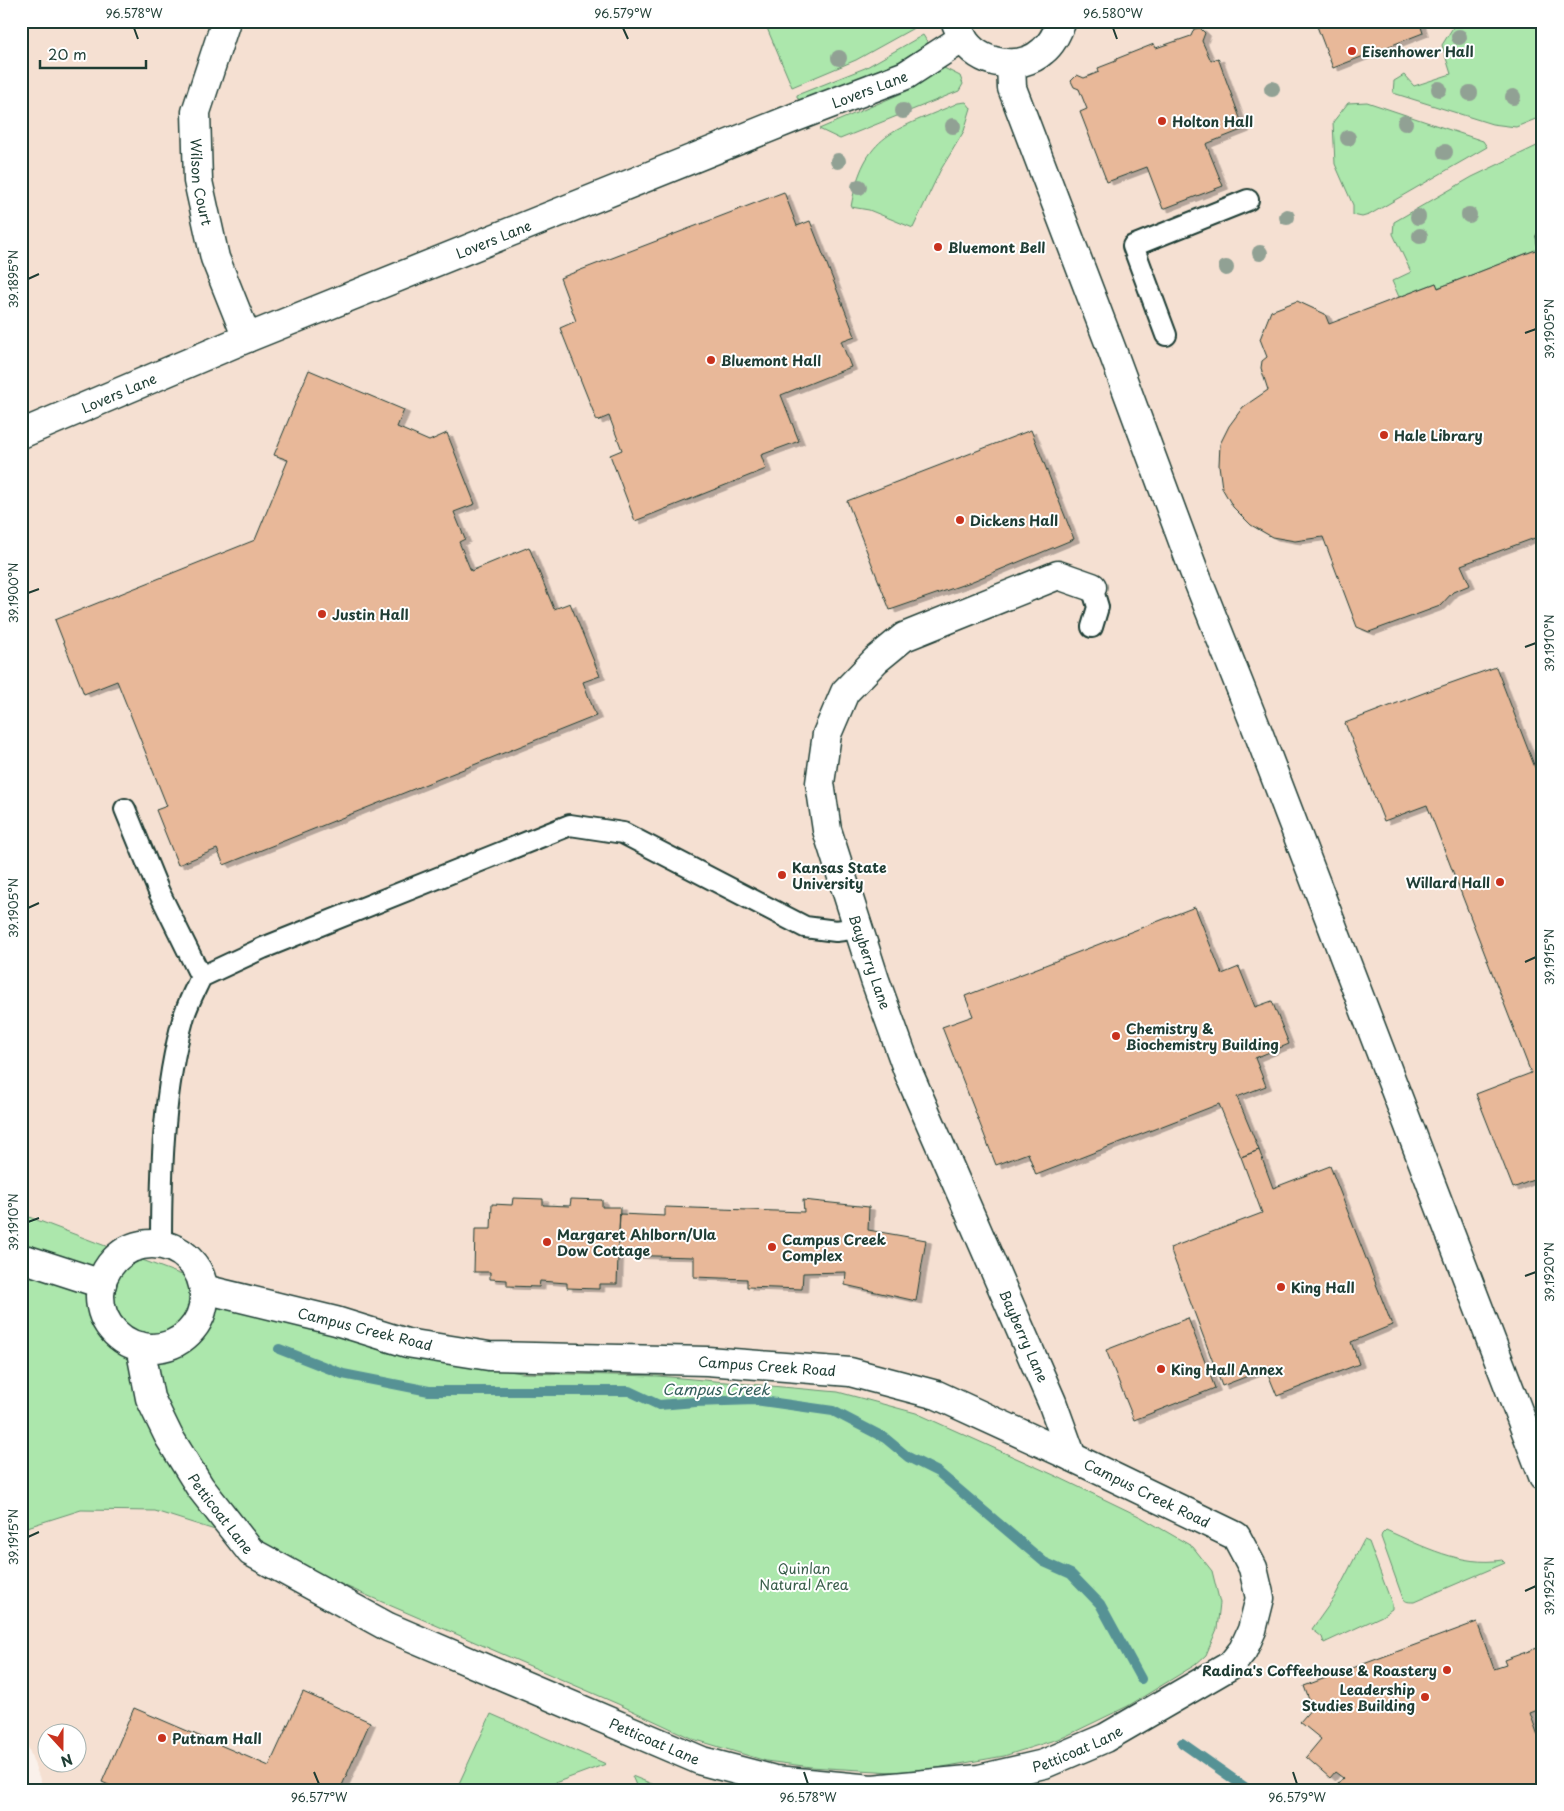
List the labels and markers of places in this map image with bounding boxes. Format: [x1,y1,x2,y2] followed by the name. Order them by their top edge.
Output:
[1362,41,1474,62] place label: Eisenhower Hall
[1346,45,1358,57] marker: Eisenhower Hall
[1172,111,1253,132] place label: Holton Hall
[1156,115,1168,127] marker: Holton Hall
[948,237,1045,258] place label: Bluemont Bell
[932,241,944,253] marker: Bluemont Bell
[721,350,821,371] place label: Bluemont Hall
[705,354,717,366] marker: Bluemont Hall
[1394,425,1483,446] place label: Hale Library
[1378,429,1390,441] marker: Hale Library
[970,510,1058,531] place label: Dickens Hall
[954,514,966,526] marker: Dickens Hall
[332,604,409,625] place label: Justin Hall
[316,608,328,620] marker: Justin Hall
[792,857,887,894] place label: Kansas State University
[776,869,788,881] marker: Kansas State University
[1406,872,1490,893] place label: Willard Hall
[1494,876,1506,888] marker: Willard Hall
[1126,1018,1279,1055] place label: Chemistry & Biochemistry Building
[1110,1030,1122,1042] marker: Chemistry & Biochemistry Building
[557,1224,717,1261] place label: Margaret Ahlborn/Ula Dow Cottage
[782,1229,887,1266] place label: Campus Creek Complex
[541,1236,553,1248] marker: Margaret Ahlborn/Ula Dow Cottage
[766,1241,778,1253] marker: Campus Creek Complex
[1291,1277,1355,1298] place label: King Hall
[1275,1281,1287,1293] marker: King Hall
[1171,1359,1283,1380] place label: King Hall Annex
[1155,1363,1167,1375] marker: King Hall Annex
[1202,1660,1437,1681] place label: Radina's Coffeehouse & Roastery
[1441,1664,1453,1676] marker: Radina's Coffeehouse & Roastery
[1302,1679,1415,1716] place label: Leadership Studies Building
[1419,1691,1431,1703] marker: Leadership Studies Building
[172,1728,262,1749] place label: Putnam Hall
[156,1732,168,1744] marker: Putnam Hall

